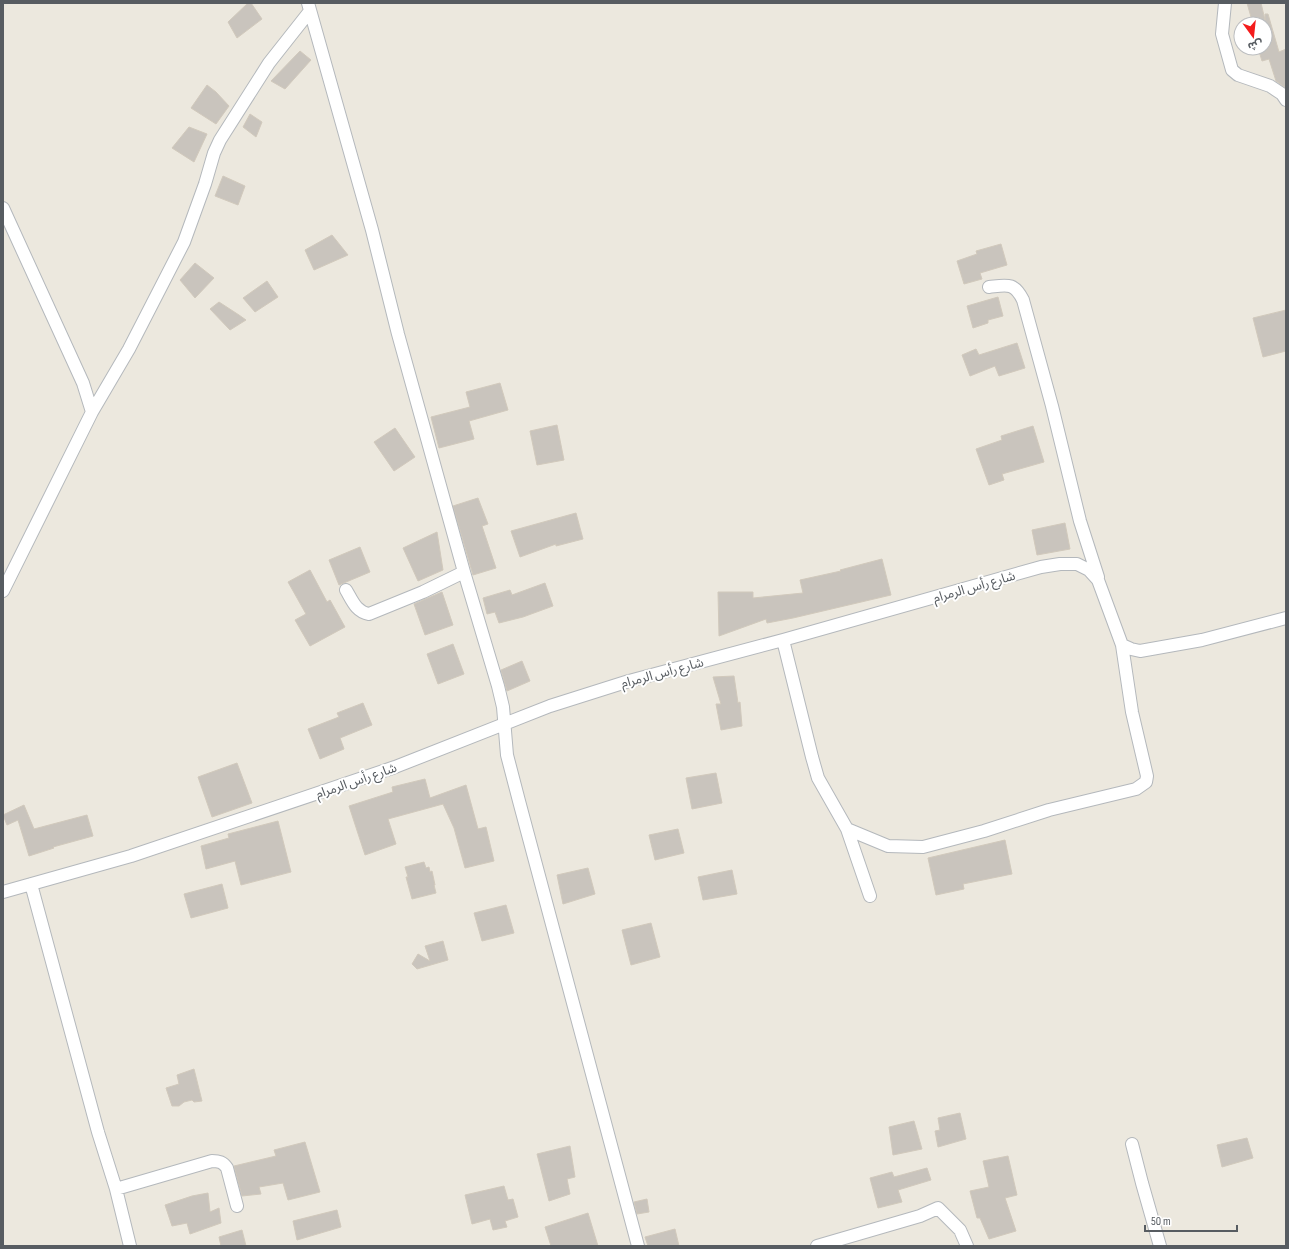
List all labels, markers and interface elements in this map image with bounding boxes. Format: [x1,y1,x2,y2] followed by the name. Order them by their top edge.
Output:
[1233,16,1273,56] north arrow
[1246,37,1264,53] text: ش
[931,567,1018,608] street label: شارع رأس الرمرام
[619,654,706,694] street label: شارع رأس الرمرام
[313,759,400,804] street label: شارع رأس الرمرام
[1145,1207,1237,1233] scale bar
[1151,1214,1171,1229] text: 50 m

